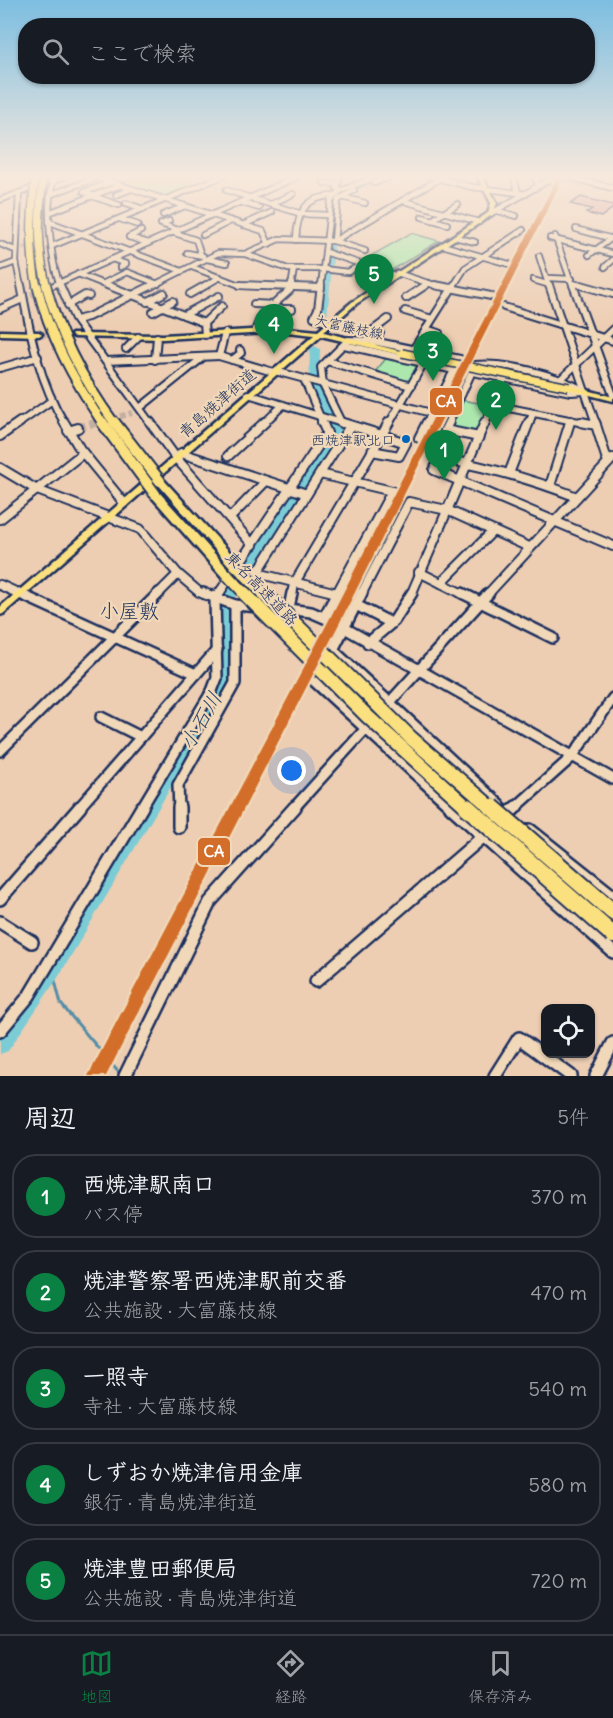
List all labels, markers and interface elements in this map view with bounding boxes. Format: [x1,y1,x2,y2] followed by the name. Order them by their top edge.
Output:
[18,18,595,84] search box
[39,35,72,68] icon: search
[87,39,197,67] text: ここで検索
[354,254,394,304] pin: 5
[254,304,294,354] pin: 4
[313,311,385,343] street label: 大富藤枝線
[414,332,452,381] pin: 3
[174,364,260,442] street label: 青島焼津街道
[476,380,516,430] pin: 2
[429,387,463,416] line badge: CA
[436,391,456,411] text: CA
[424,430,464,480] pin: 1
[311,431,395,449] place label: 西焼津駅北口
[400,433,412,445] marker: 西焼津駅北口
[221,547,303,629] street label: 東名高速道路
[99,598,159,623] district label: 小屋敷
[173,687,228,755] water label: 小石川
[277,756,306,785] your location
[197,837,231,866] line badge: CA
[204,841,224,861] text: CA
[541,1004,595,1058] map controls
[541,1004,595,1058] button: locate
[24,1101,76,1134] text: 周辺
[558,1104,589,1129] text: 5件
[83,1170,215,1198] text: 西焼津駅南口
[42,1184,49,1209] text: 1
[530,1184,587,1209] text: 370 m
[83,1201,143,1226] text: バス停
[83,1266,347,1294] text: 焼津警察署西焼津駅前交番
[40,1280,51,1305] text: 2
[530,1280,587,1305] text: 470 m
[83,1297,277,1322] text: 公共施設 · 大富藤枝線
[83,1362,149,1390] text: 一照寺
[40,1376,51,1401] text: 3
[528,1376,587,1401] text: 540 m
[83,1393,237,1418] text: 寺社 · 大富藤枝線
[83,1458,303,1486] text: しずおか焼津信用金庫
[40,1472,51,1497] text: 4
[529,1472,587,1497] text: 580 m
[83,1489,257,1514] text: 銀行 · 青島焼津街道
[83,1554,237,1582] text: 焼津豊田郵便局
[40,1568,51,1593] text: 5
[531,1568,587,1593] text: 720 m
[83,1585,297,1610] text: 公共施設 · 青島焼津街道
[80,1647,113,1707] tab: 地図
[274,1647,307,1707] tab: 経路
[468,1647,532,1707] tab: 保存済み

